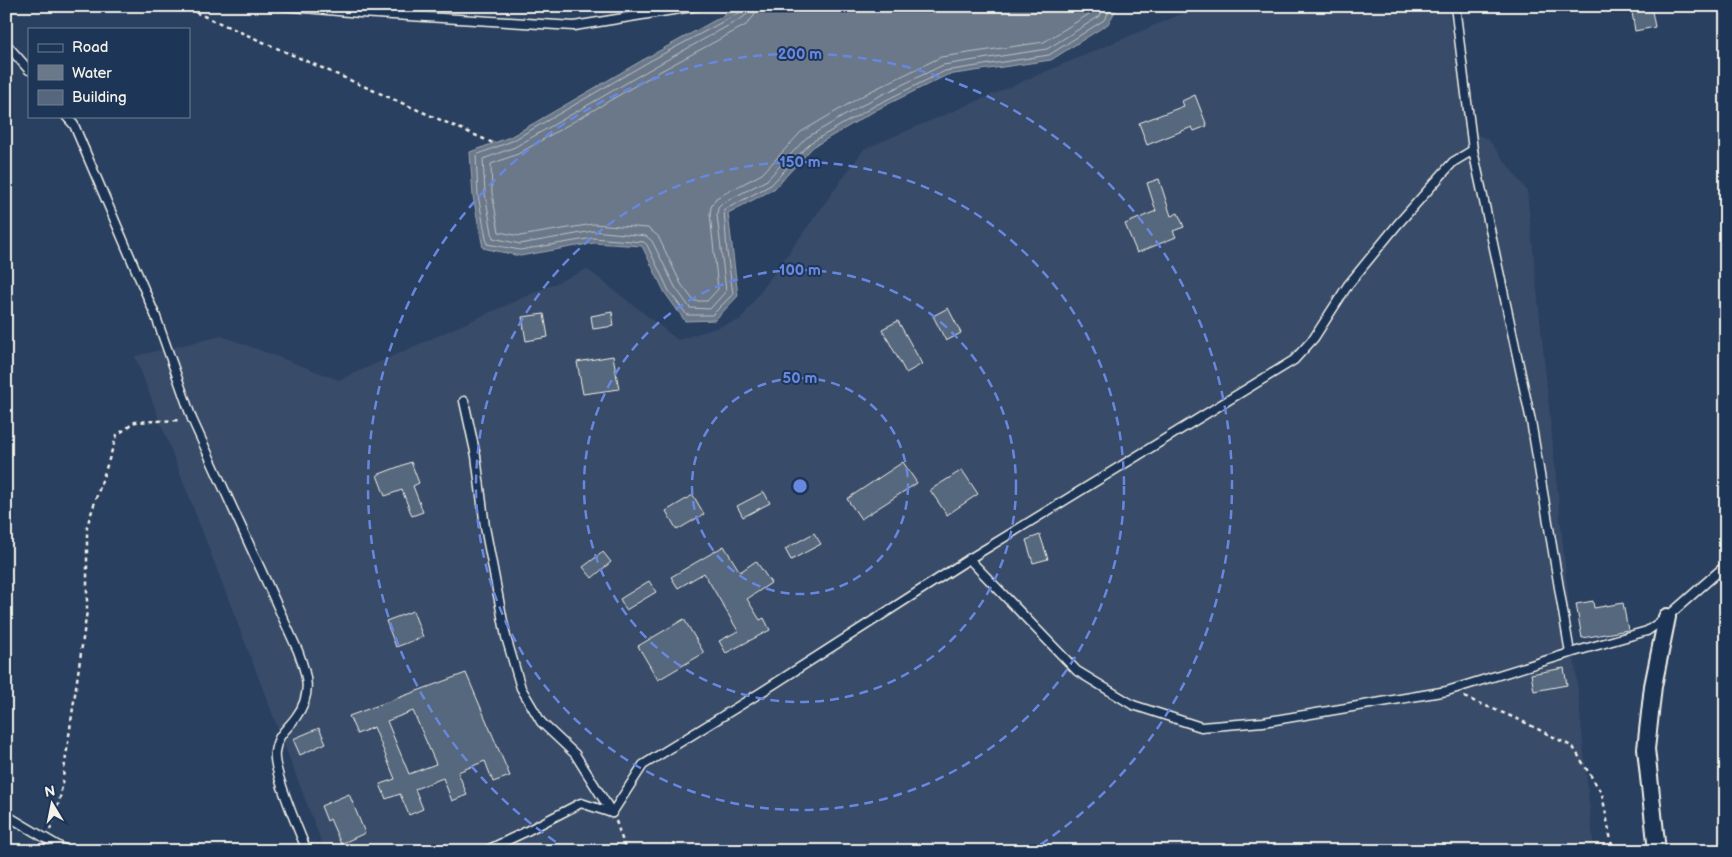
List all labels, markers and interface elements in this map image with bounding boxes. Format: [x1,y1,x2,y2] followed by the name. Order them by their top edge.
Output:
[28,28,190,118] legend
[72,38,108,57] text: Road
[778,45,822,64] text: 200 m
[72,64,112,83] text: Water
[72,88,127,107] text: Building
[779,153,821,172] text: 150 m
[779,261,821,280] text: 100 m
[783,369,818,388] text: 50 m
[791,477,809,495] centre of rings
[28,780,78,830] north arrow
[43,782,56,801] text: N

